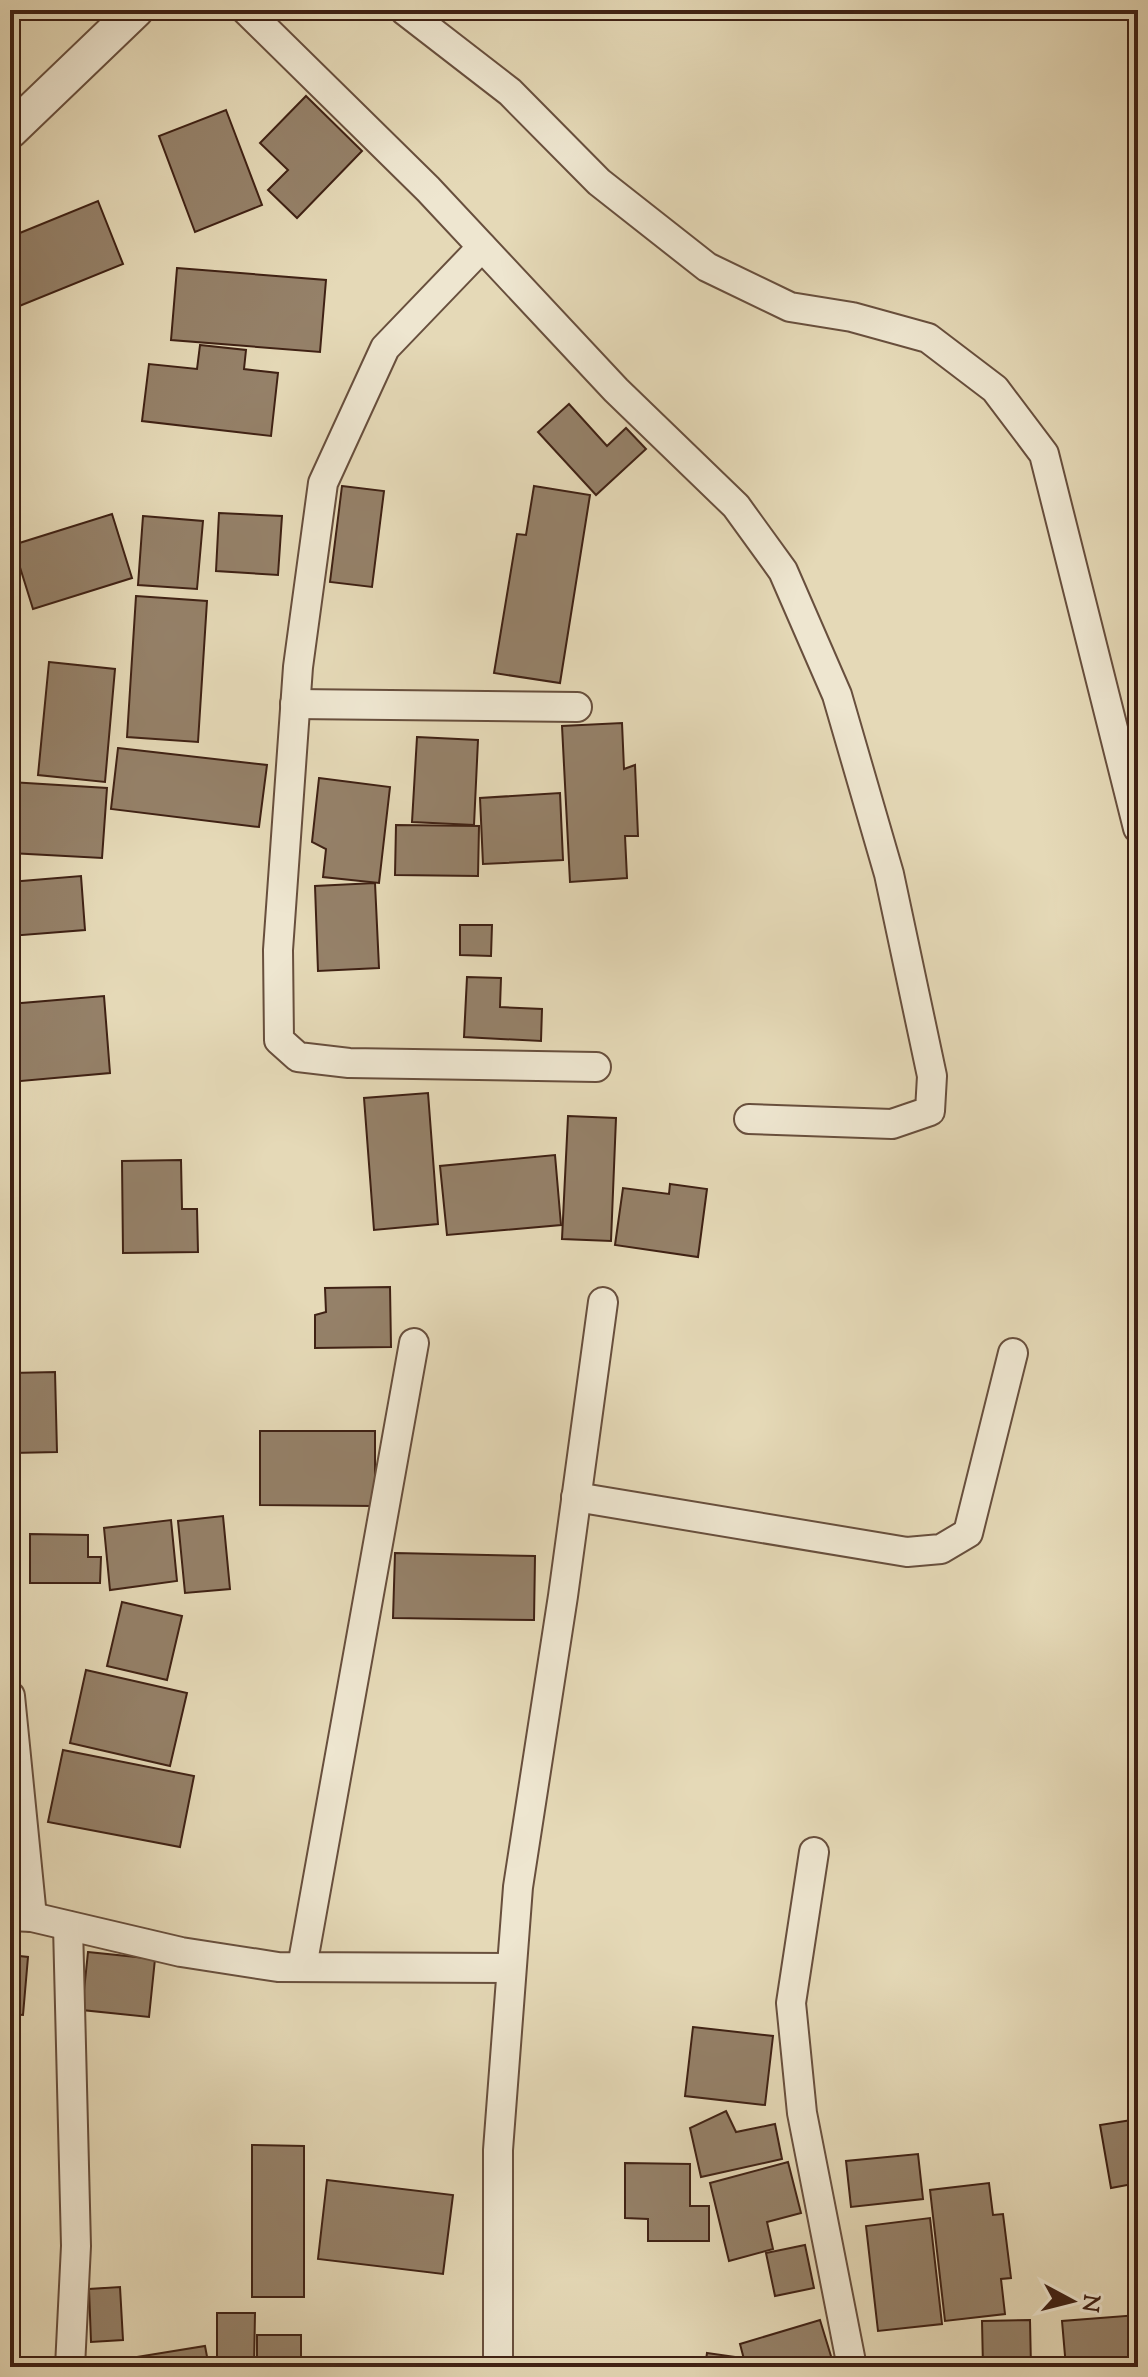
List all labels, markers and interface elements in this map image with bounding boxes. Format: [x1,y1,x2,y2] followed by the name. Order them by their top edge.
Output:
[1032,2261,1112,2341] north arrow
[1072,2292,1106,2314] text: N

